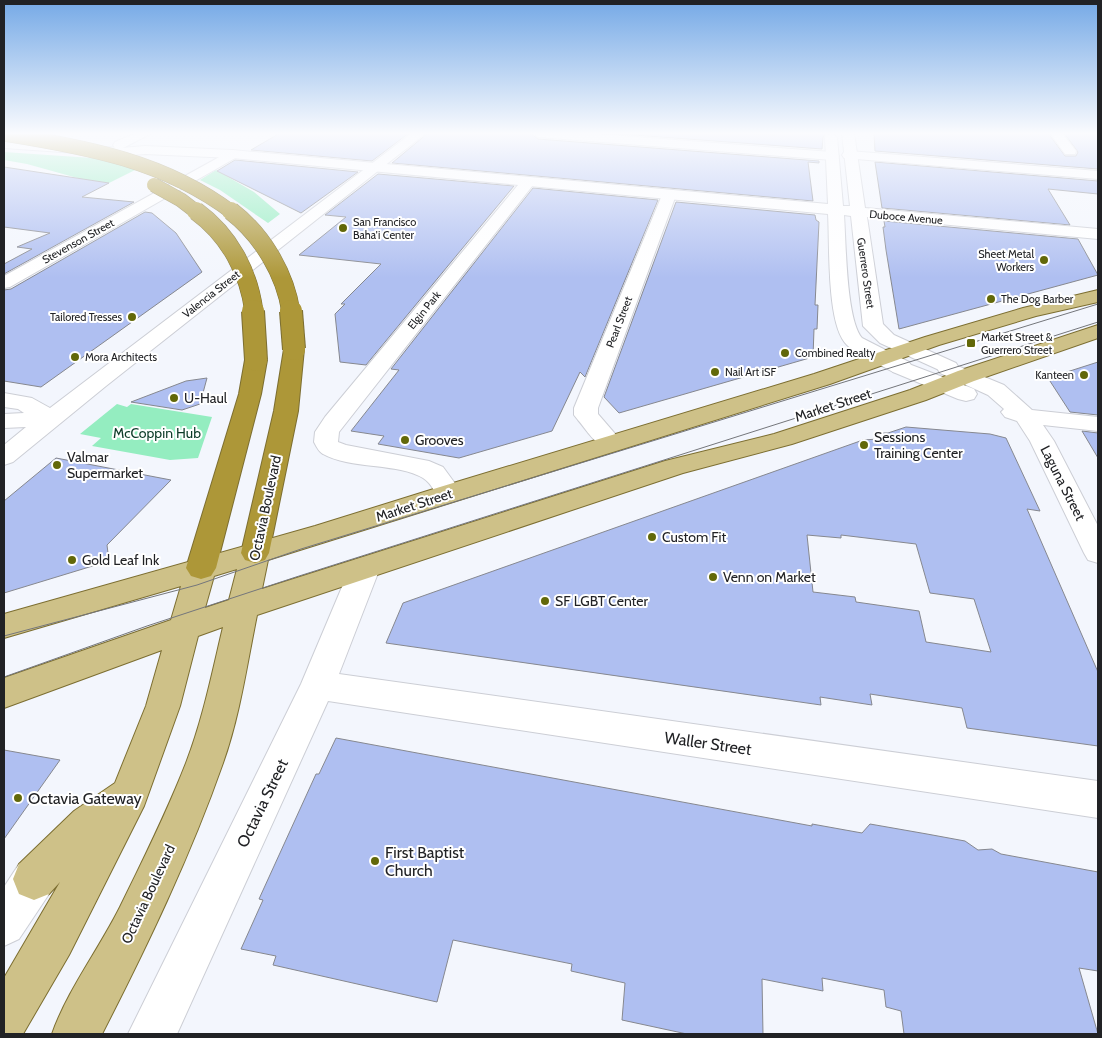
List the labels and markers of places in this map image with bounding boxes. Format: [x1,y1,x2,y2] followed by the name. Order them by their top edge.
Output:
[353,215,416,242] place label: San Francisco Baha'i Center
[337,222,349,234] marker: San Francisco Baha'i Center
[978,247,1034,274] place label: Sheet Metal Workers
[1038,254,1050,266] marker: Sheet Metal Workers
[1001,292,1074,306] place label: The Dog Barber
[985,293,997,305] marker: The Dog Barber
[50,310,122,324] place label: Tailored Tresses
[126,311,138,323] marker: Tailored Tresses
[981,330,1053,357] place label: Market Street & Guerrero Street
[965,337,977,349] marker: Market Street & Guerrero Street
[795,346,876,360] place label: Combined Realty
[779,347,791,359] marker: Combined Realty
[85,350,157,364] place label: Mora Architects
[69,351,81,363] marker: Mora Architects
[725,365,776,379] place label: Nail Art iSF
[709,366,721,378] marker: Nail Art iSF
[1035,368,1074,382] place label: Kanteen
[1078,369,1090,381] marker: Kanteen
[184,389,228,407] place label: U-Haul
[168,392,180,404] marker: U-Haul
[874,428,963,462] place label: Sessions Training Center
[415,431,464,449] place label: Grooves
[399,434,411,446] marker: Grooves
[858,439,870,451] marker: Sessions Training Center
[67,448,143,482] place label: Valmar Supermarket
[51,459,63,471] marker: Valmar Supermarket
[662,528,727,546] place label: Custom Fit
[646,531,658,543] marker: Custom Fit
[82,551,160,569] place label: Gold Leaf Ink
[66,554,78,566] marker: Gold Leaf Ink
[723,568,816,586] place label: Venn on Market
[707,571,719,583] marker: Venn on Market
[555,592,648,610] place label: SF LGBT Center
[539,595,551,607] marker: SF LGBT Center
[28,789,142,808] place label: Octavia Gateway
[12,792,24,804] marker: Octavia Gateway
[385,843,465,880] place label: First Baptist Church
[369,855,381,867] marker: First Baptist Church

